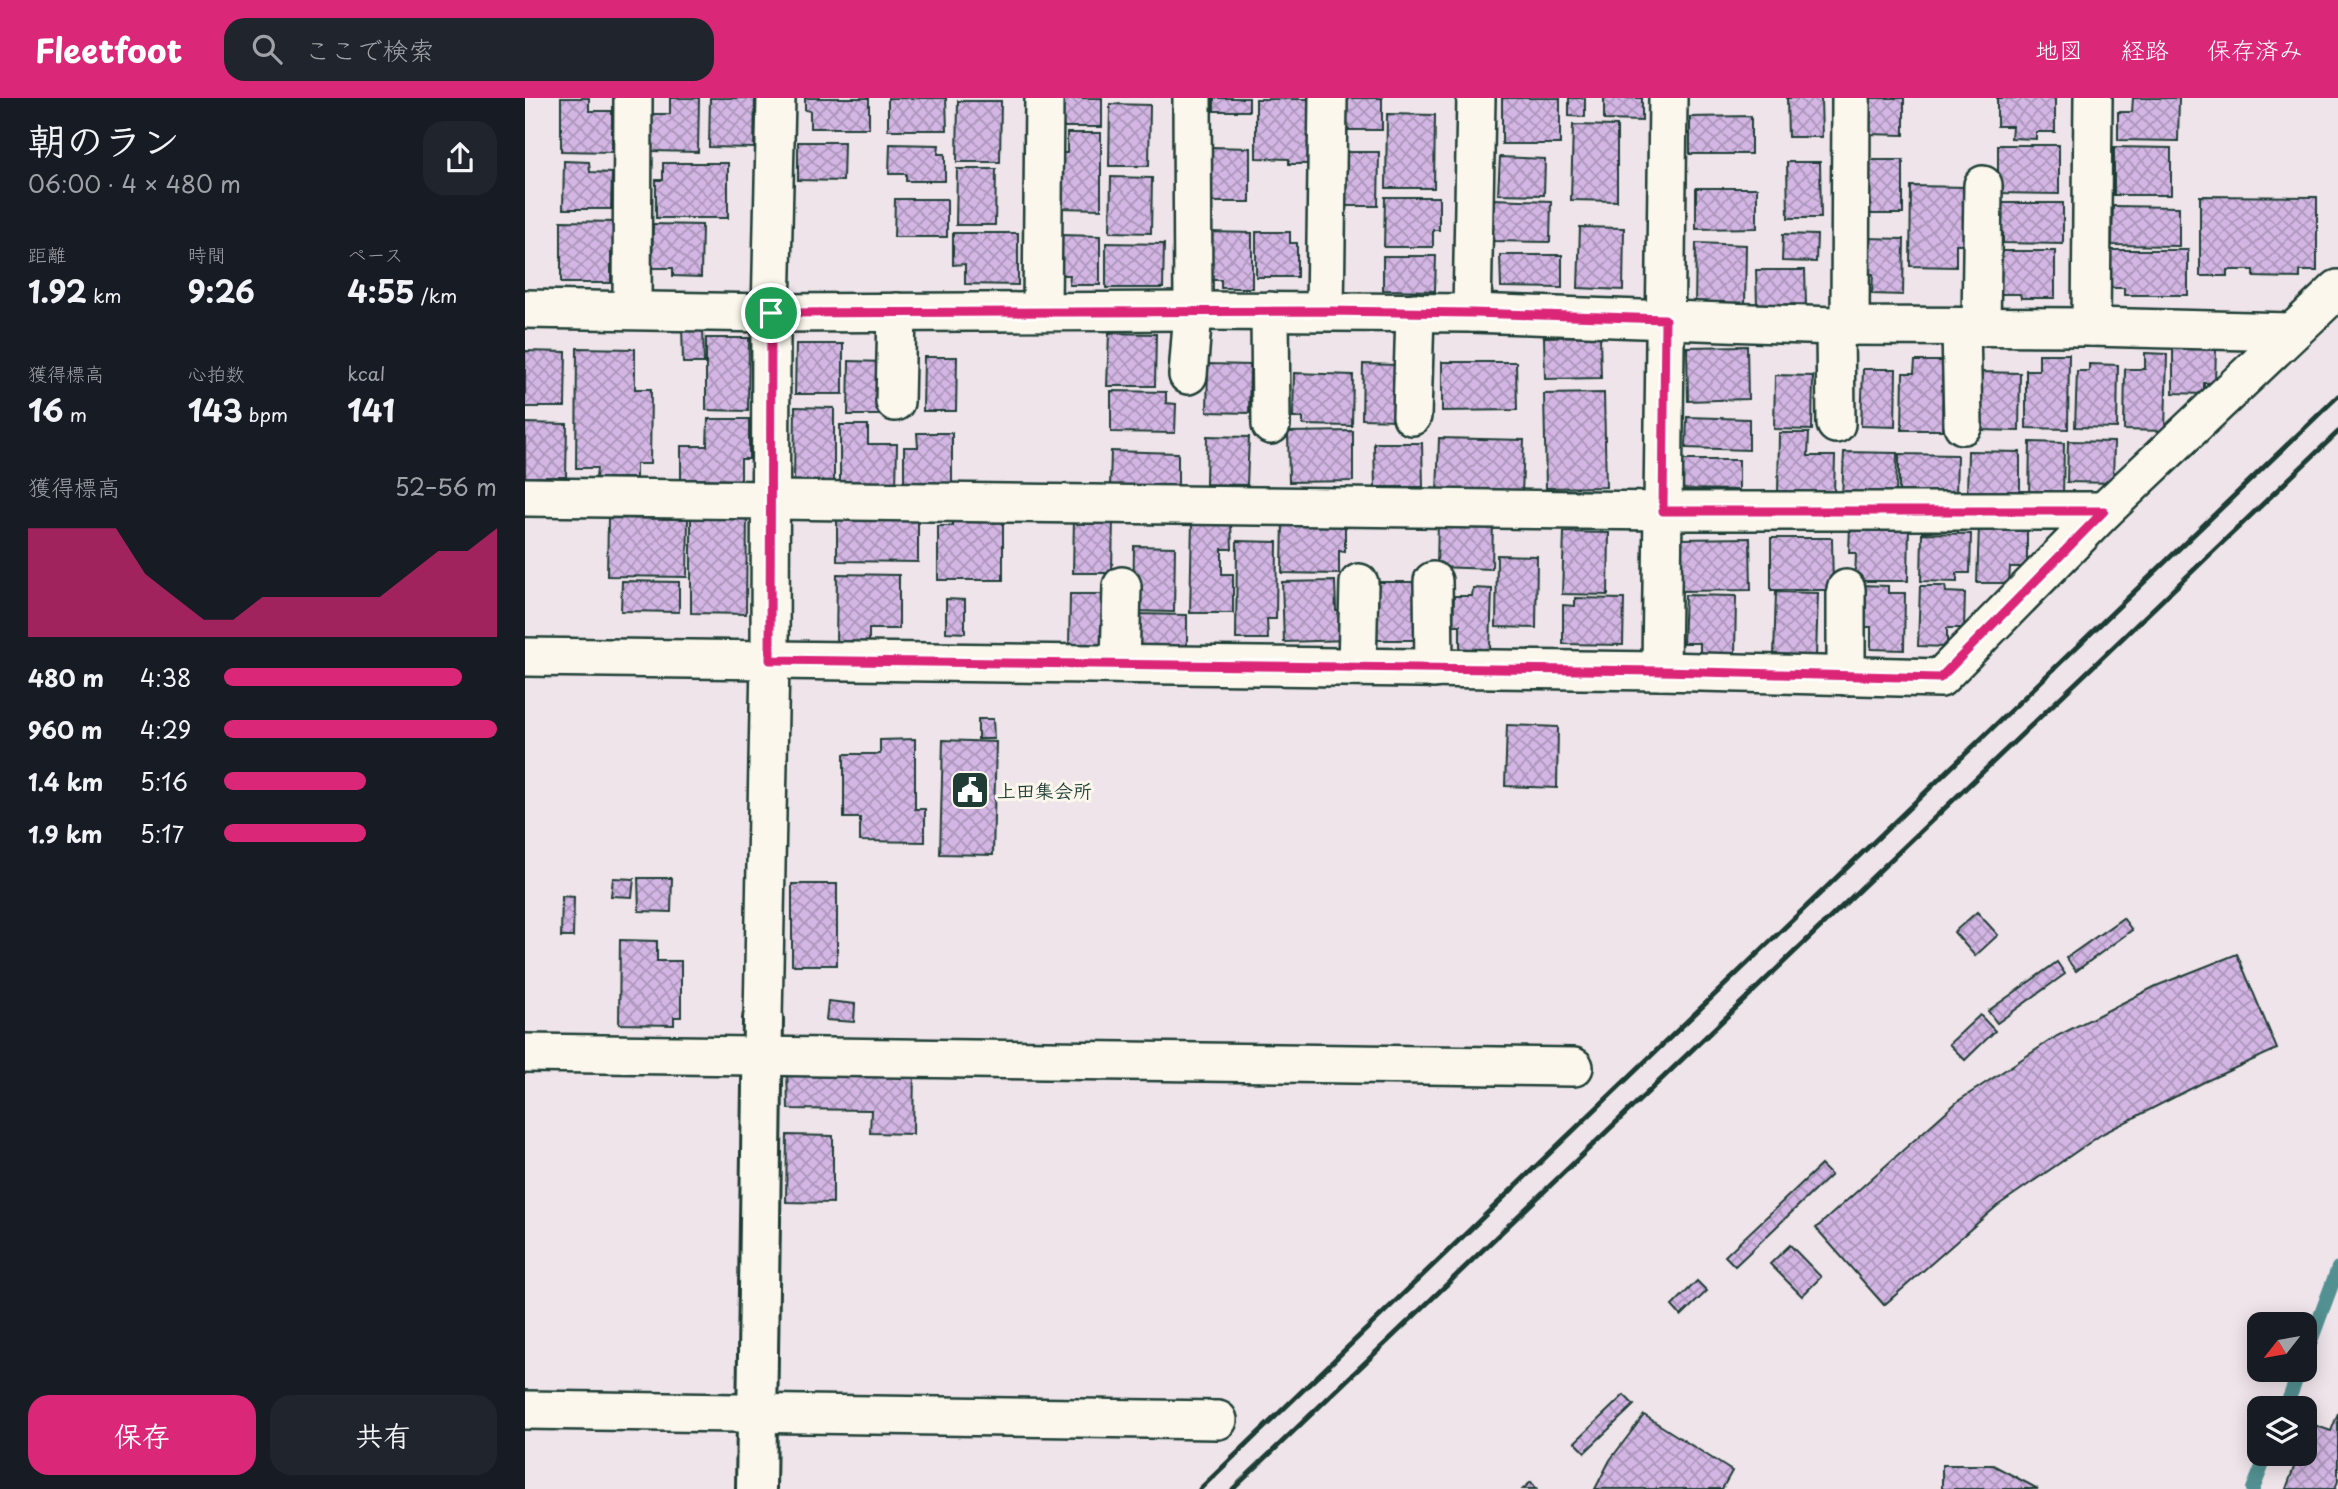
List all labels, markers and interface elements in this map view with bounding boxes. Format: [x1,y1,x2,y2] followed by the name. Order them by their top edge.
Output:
[224,18,714,81] search box
[35,24,182,74] text: Fleetfoot
[248,30,286,68] icon: search
[304,30,434,69] text: ここで検索
[2035,31,2083,67] text: 地図
[2121,31,2169,67] text: 経路
[2207,31,2303,67] text: 保存済み
[28,111,180,168] text: 朝のラン
[423,121,497,195] button: share
[28,166,241,201] text: 06:00 · 4 × 480 m
[28,240,66,268] text: 距離
[188,240,226,268] text: 時間
[347,240,403,268] text: ペース
[28,268,87,313] text: 1.92
[188,268,255,313] text: 9:26
[347,268,415,313] text: 4:55
[87,281,122,309] text: km
[415,281,457,309] text: /km
[741,283,801,343] pin
[752,294,790,332] icon: arrive
[28,359,104,387] text: 獲得標高
[188,359,245,387] text: 心拍数
[347,359,385,387] text: kcal
[28,387,63,432] text: 16
[188,387,243,432] text: 143
[347,387,395,432] text: 141
[63,400,87,428] text: m
[243,400,288,428] text: bpm
[28,469,120,504] text: 獲得標高
[395,469,497,504] text: 52–56 m
[28,660,104,695] text: 480 m
[140,660,191,695] text: 4:38
[28,712,102,747] text: 960 m
[140,712,191,747] text: 4:29
[28,764,103,799] text: 1.4 km
[140,764,188,799] text: 5:16
[949,769,991,811] public building icon: 上田集会所
[997,776,1092,804] place label: 上田集会所
[28,816,102,851] text: 1.9 km
[140,816,184,851] text: 5:17
[2247,1312,2317,1382] north arrow
[2247,1312,2317,1466] map controls
[28,1395,256,1475] button: 保存
[270,1395,497,1475] button: 共有
[2247,1396,2317,1466] button: layers

